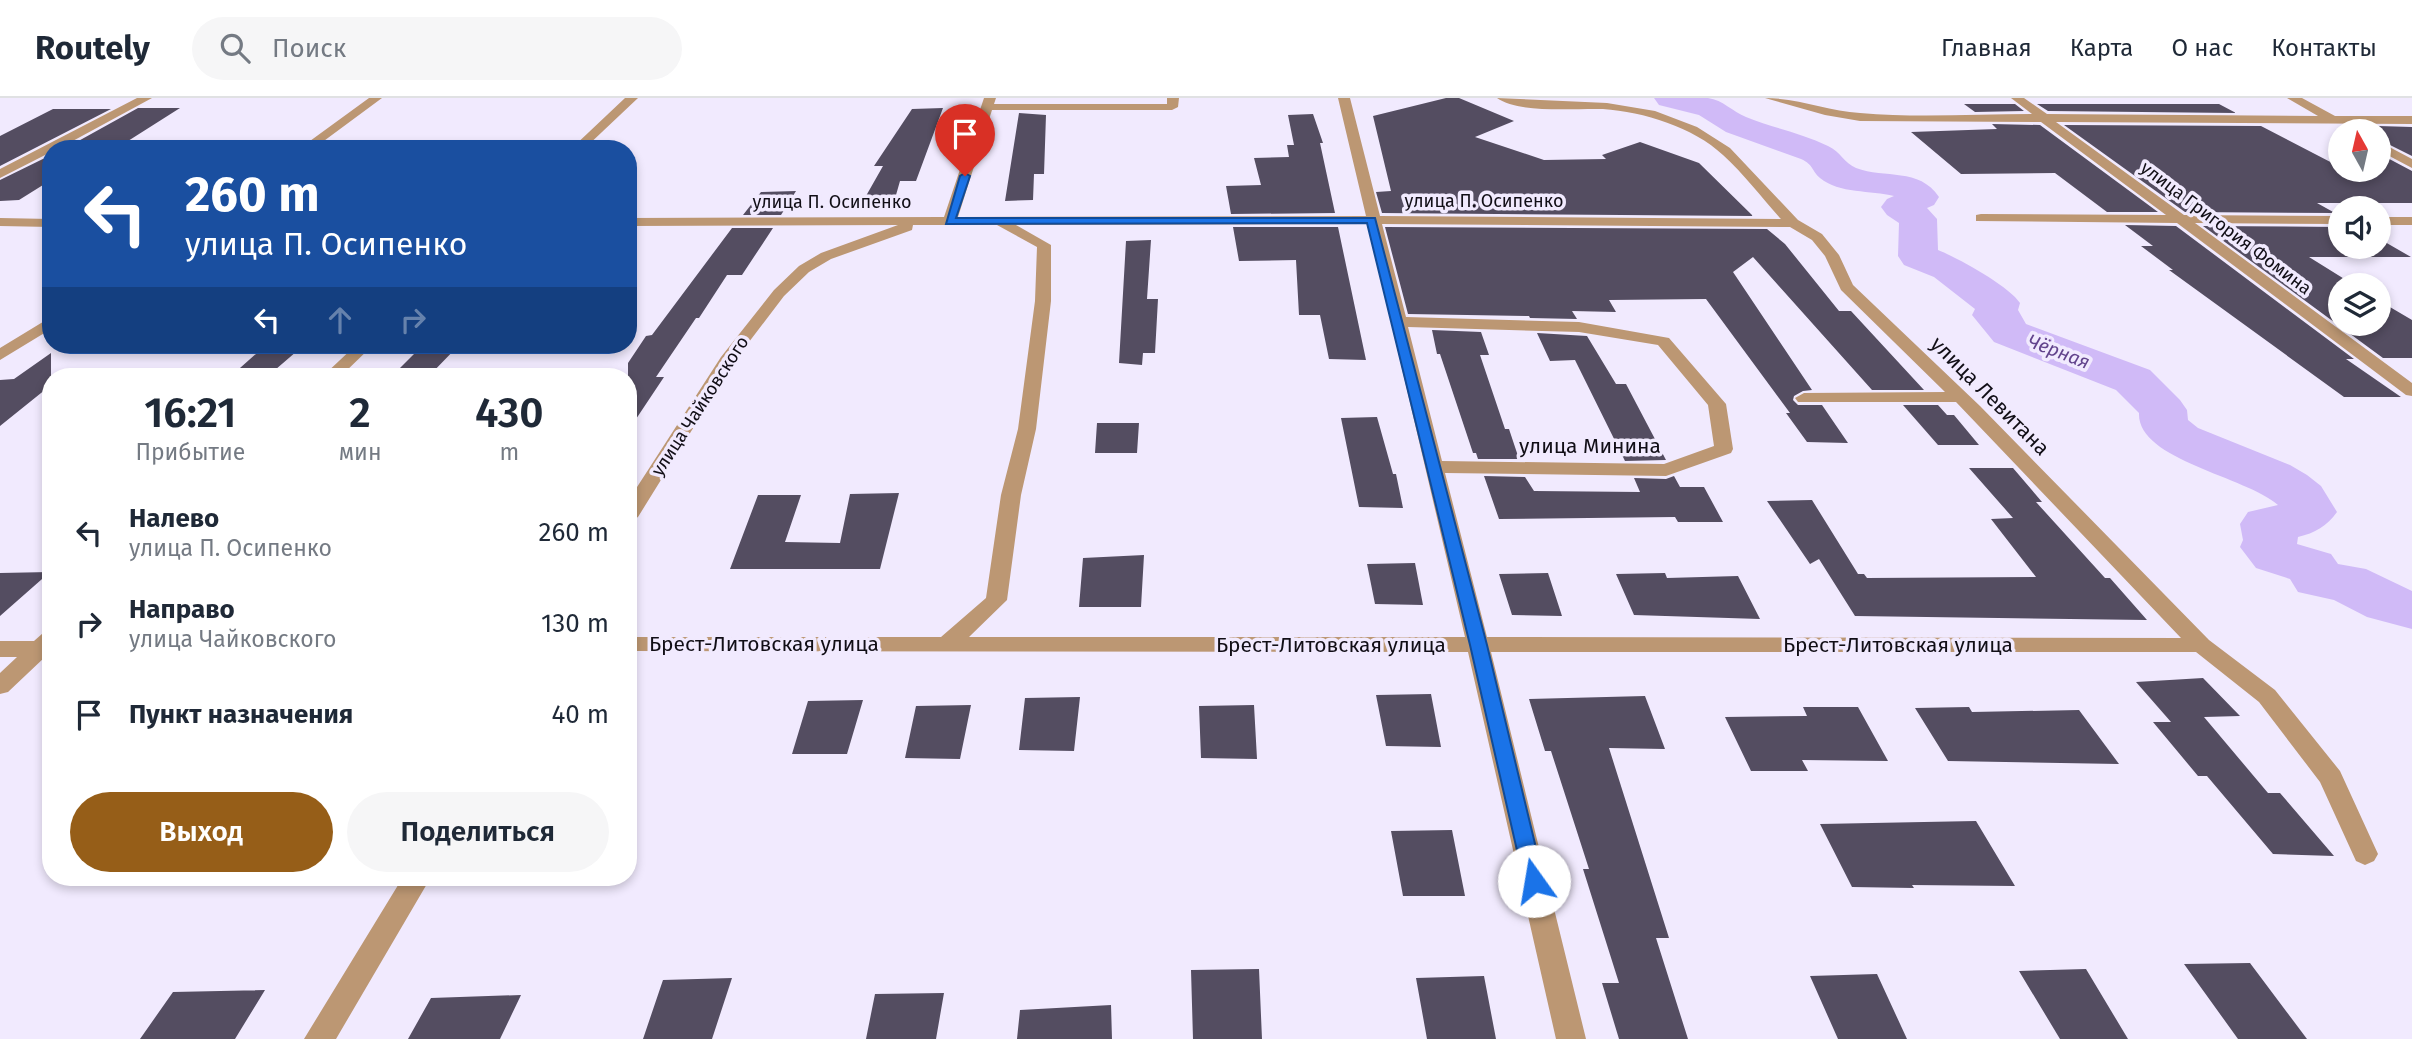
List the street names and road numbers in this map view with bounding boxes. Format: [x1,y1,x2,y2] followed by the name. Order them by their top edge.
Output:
[2136,157,2316,299] street label: улица Григория Фомина
[1405,190,1563,212] street label: улица П. Осипенко
[753,191,911,213] street label: улица П. Осипенко
[1925,331,2055,461] street label: улица Левитана
[647,332,753,480] street label: улица Чайковского
[1519,433,1661,459] street label: улица Минина
[649,631,879,657] street label: Брест-Литовская улица
[1216,632,1446,658] street label: Брест-Литовская улица
[1783,632,2013,658] street label: Брест-Литовская улица

